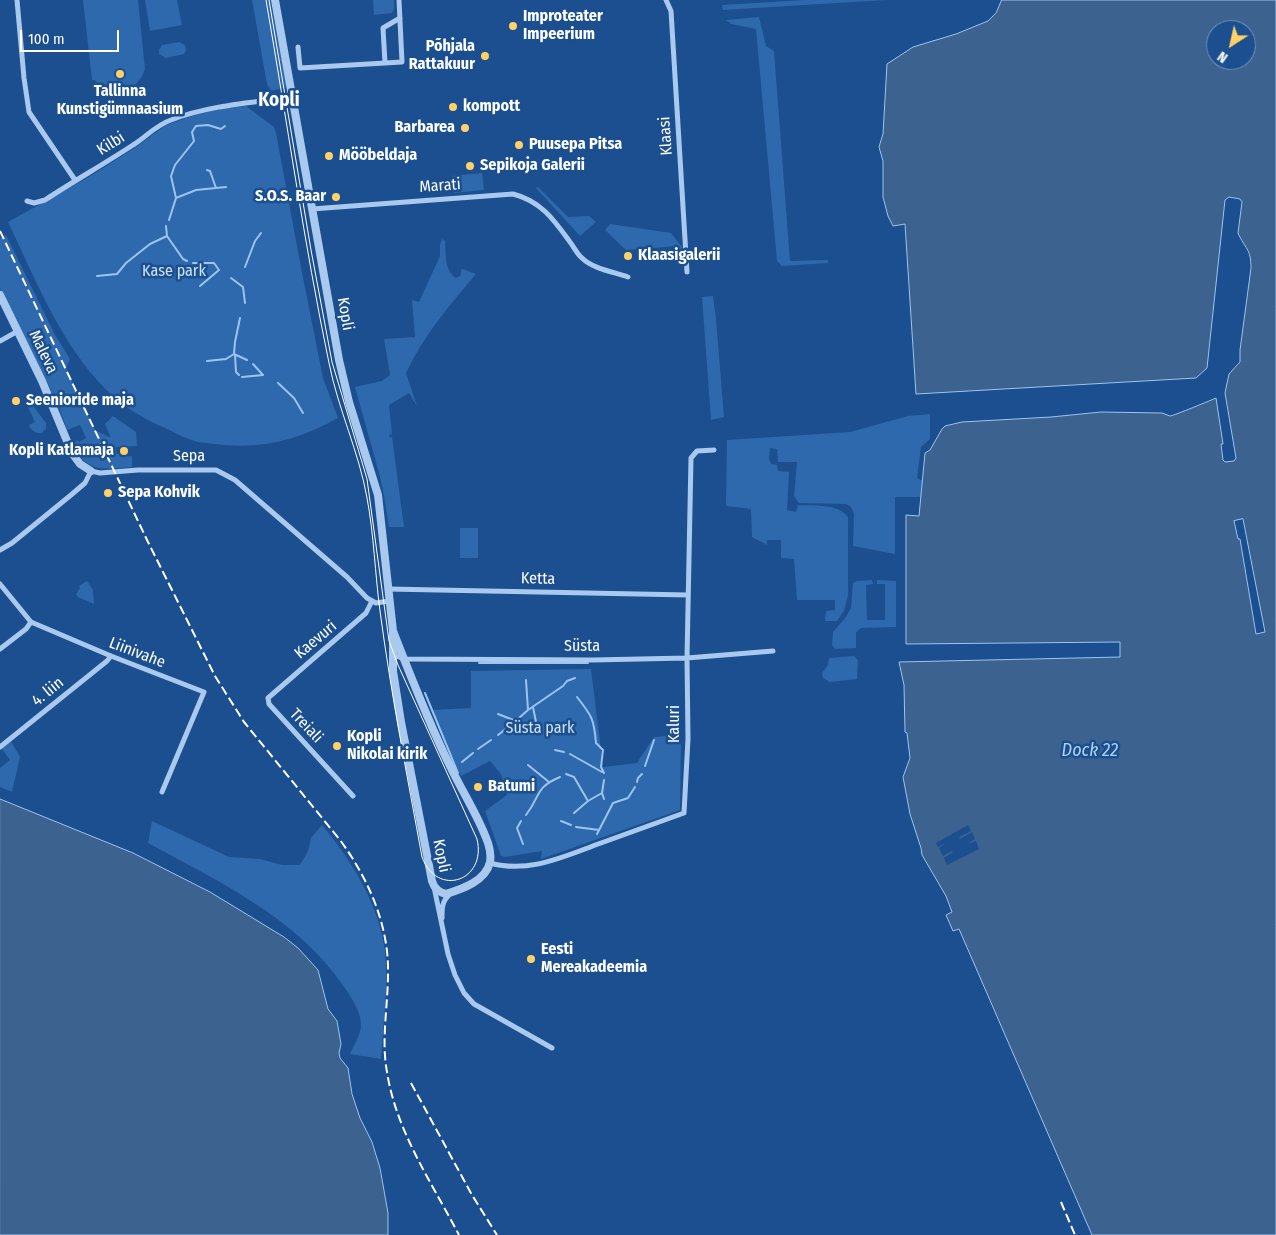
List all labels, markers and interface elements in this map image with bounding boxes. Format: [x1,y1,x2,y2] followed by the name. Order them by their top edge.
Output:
[523,7,603,45] place label: Improteater Impeerium
[22,20,121,52] scale bar
[507,20,519,32] marker: Improteater Impeerium
[1206,20,1256,70] north arrow
[28,30,65,48] text: 100 m
[409,37,475,75] place label: Põhjala Rattakuur
[1214,48,1231,66] text: N
[479,50,491,62] marker: Põhjala Rattakuur
[114,68,126,80] marker: Tallinna Kunstigümnaasium
[57,82,183,120] place label: Tallinna Kunstigümnaasium
[258,90,300,112] district label: Kopli
[463,97,520,117] place label: kompott
[447,101,459,113] marker: kompott
[655,116,677,156] street label: Klaasi
[394,118,455,138] place label: Barbarea
[459,122,471,134] marker: Barbarea
[94,128,128,160] street label: Kilbi
[529,135,622,155] place label: Puusepa Pitsa
[513,139,525,151] marker: Puusepa Pitsa
[339,146,417,166] place label: Mööbeldaja
[323,150,335,162] marker: Mööbeldaja
[480,156,585,176] place label: Sepikoja Galerii
[464,160,476,172] marker: Sepikoja Galerii
[419,175,461,197] street label: Marati
[255,187,326,207] place label: S.O.S. Baar
[330,191,342,203] marker: S.O.S. Baar
[638,246,720,266] place label: Klaasigalerii
[622,250,634,262] marker: Klaasigalerii
[142,262,206,282] park label: Kase park
[333,296,357,332] street label: Kopli
[24,327,62,377] street label: Maleva
[26,391,134,411] place label: Seenioride maja
[10,395,22,407] marker: Seenioride maja
[9,441,114,461] place label: Kopli Katlamaja
[118,445,130,457] marker: Kopli Katlamaja
[173,447,205,467] street label: Sepa
[118,483,200,503] place label: Sepa Kohvik
[102,487,114,499] marker: Sepa Kohvik
[521,569,555,589] street label: Ketta
[291,617,341,663] street label: Kaevuri
[106,634,168,672] street label: Liinivahe
[564,637,600,657] street label: Süsta
[28,673,68,711] street label: 4. liin
[285,705,327,747] street label: Treiali
[665,705,685,743] street label: Kaluri
[505,719,575,739] park label: Süsta park
[347,727,427,765] place label: Kopli Nikolai kirik
[331,740,343,752] marker: Kopli Nikolai kirik
[1062,740,1118,762] water label: Dock 22
[488,777,535,797] place label: Batumi
[472,781,484,793] marker: Batumi
[428,838,454,874] street label: Kopli
[541,940,647,978] place label: Eesti Mereakadeemia
[525,953,537,965] marker: Eesti Mereakadeemia

